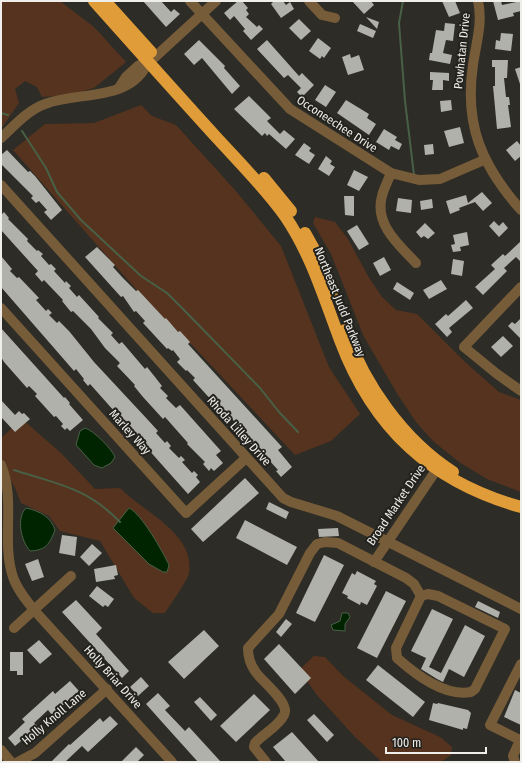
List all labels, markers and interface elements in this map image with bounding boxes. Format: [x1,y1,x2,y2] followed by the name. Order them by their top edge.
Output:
[451,12,473,90] street label: Powhatan Drive
[294,93,380,155] street label: Occoneechee Drive
[312,245,369,359] street label: Northeast Judd Parkway
[204,393,274,469] street label: Rhoda Lilley Drive
[106,407,154,458] street label: Marley Way
[364,462,428,548] street label: Broad Market Drive
[81,643,145,711] street label: Holly Briar Drive
[19,686,89,748] street label: Holly Knoll Lane
[386,729,486,755] scale bar
[392,736,421,750] text: 100 m

